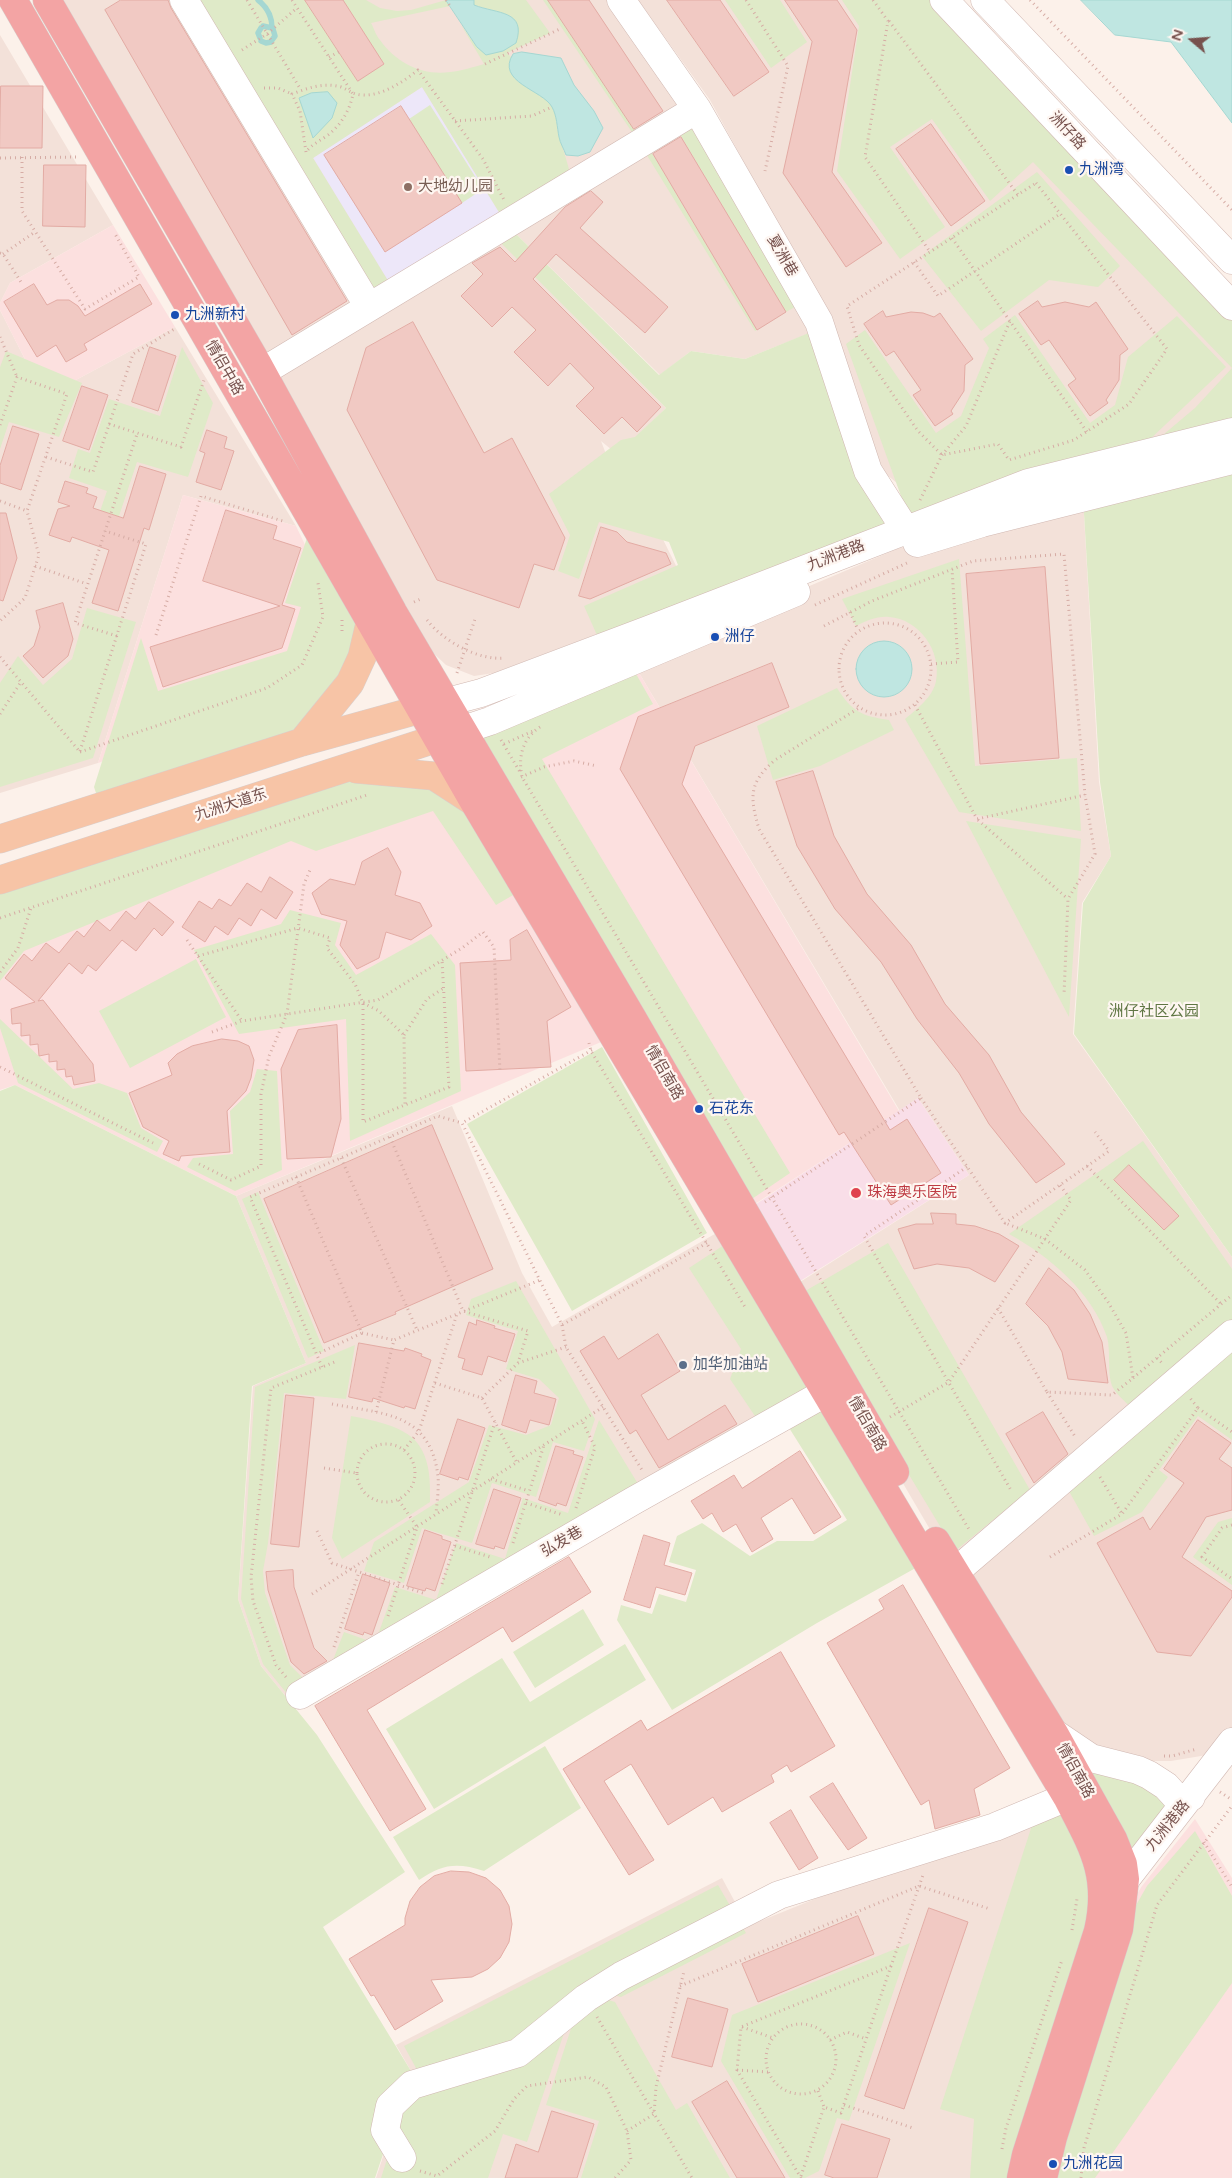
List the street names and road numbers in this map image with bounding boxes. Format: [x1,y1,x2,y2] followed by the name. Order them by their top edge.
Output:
[1045,108,1089,154] street label: 洲仔路
[763,232,801,280] street label: 夏洲巷
[201,338,247,398] street label: 情侣中路
[805,537,867,575] street label: 九洲港路
[193,785,269,825] street label: 九洲大道东
[641,1043,687,1103] street label: 情侣南路
[844,1394,890,1454] street label: 情侣南路
[538,1523,586,1561] street label: 弘发巷
[1053,1740,1097,1802] street label: 情侣南路
[1142,1797,1194,1855] street label: 九洲港路

